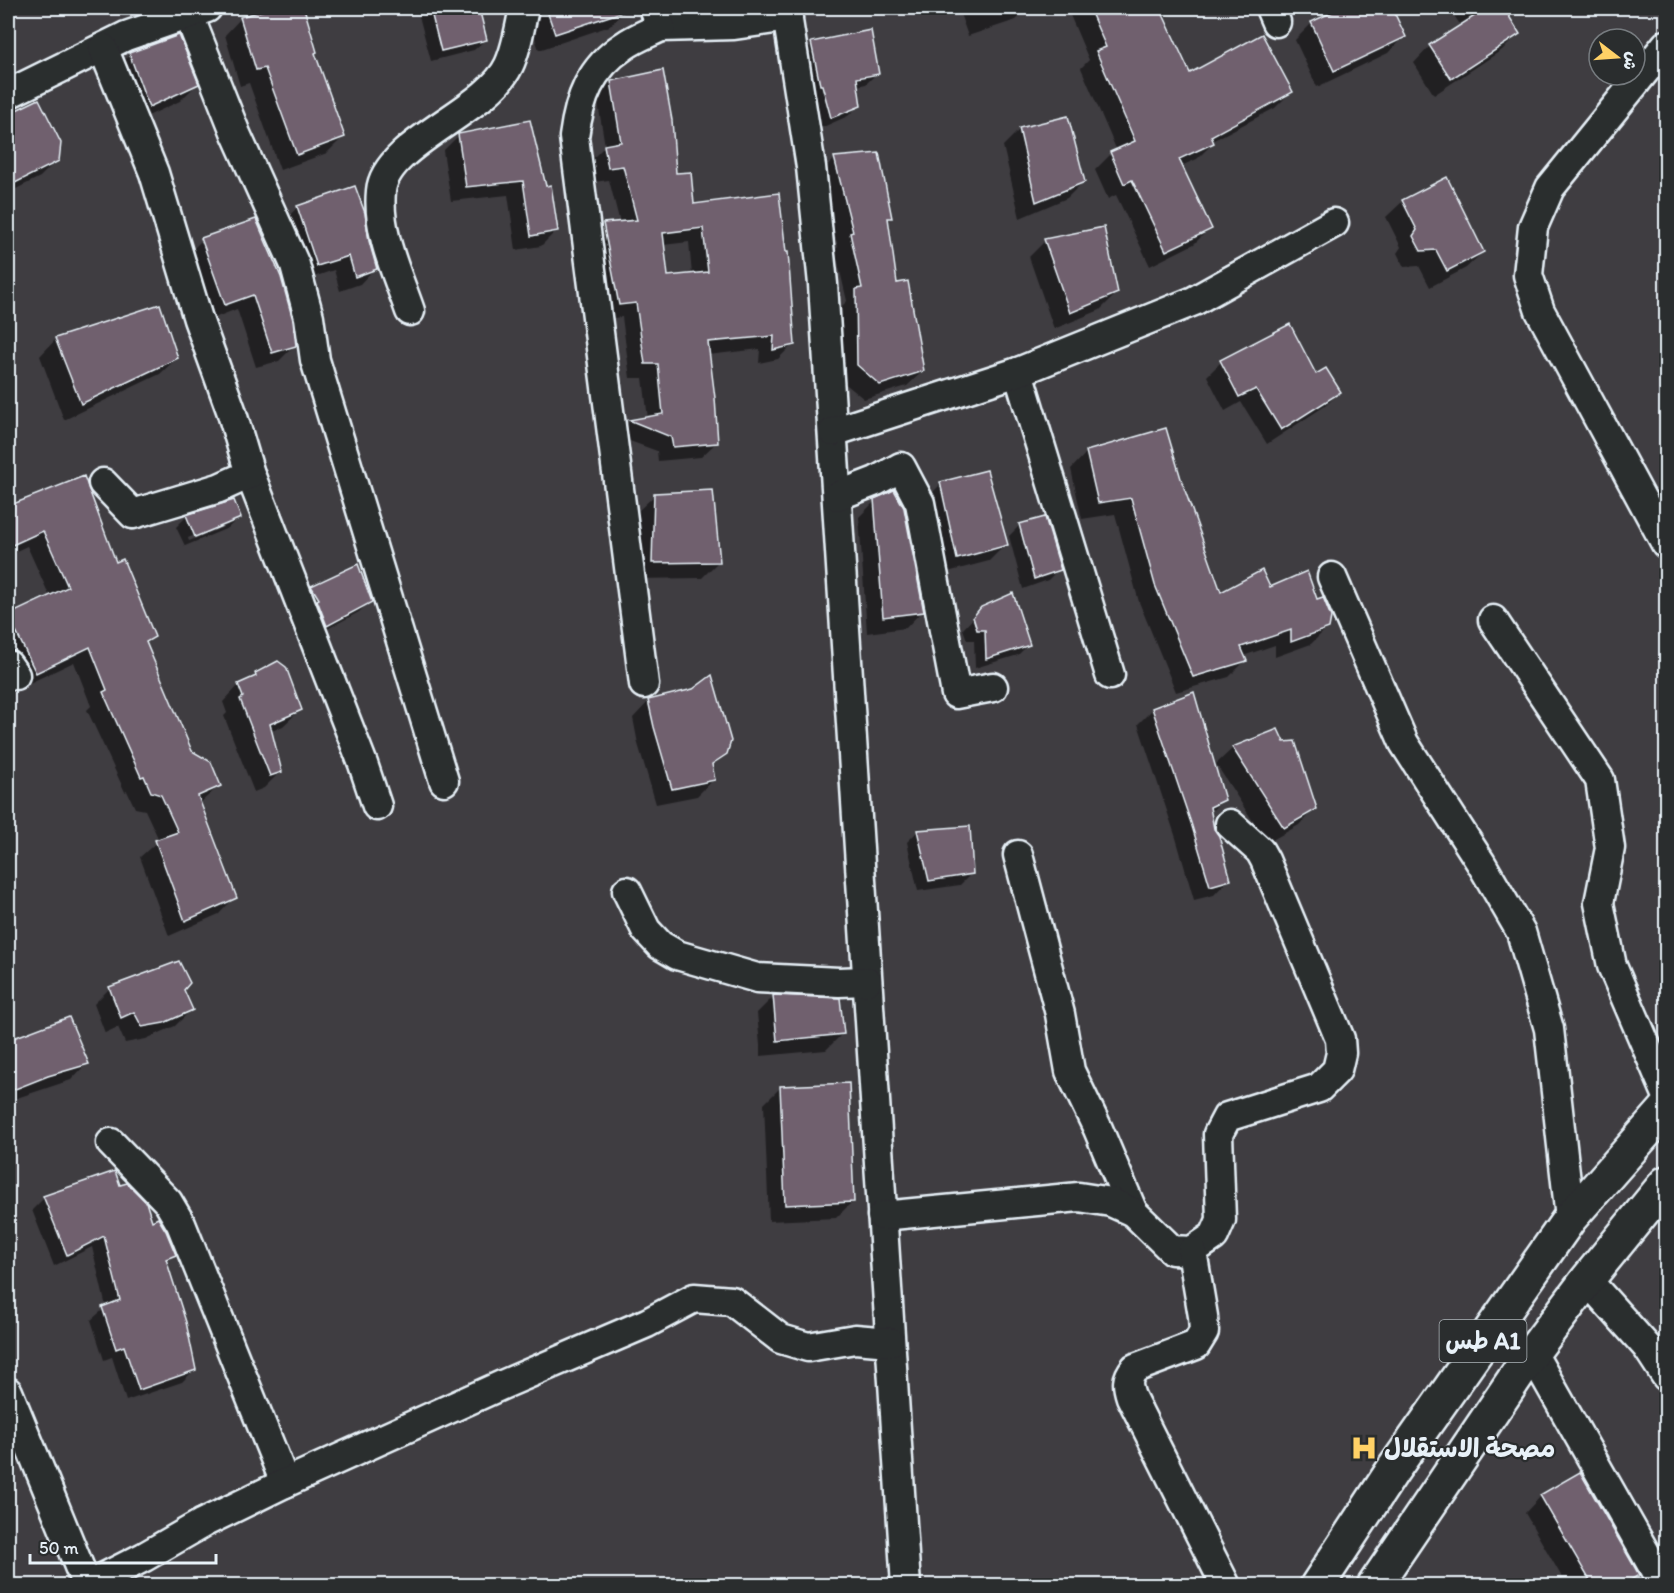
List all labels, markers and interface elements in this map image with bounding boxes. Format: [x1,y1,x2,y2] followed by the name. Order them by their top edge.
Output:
[1587,27,1647,87] north arrow
[1619,50,1643,72] text: ش
[1440,1320,1526,1362] road number: طس A1
[1384,1432,1555,1464] place label: مصحة الاستقلال
[1349,1433,1379,1463] hospital icon: مصحة الاستقلال
[30,1527,216,1565] scale bar
[39,1537,79,1559] text: 50 m

